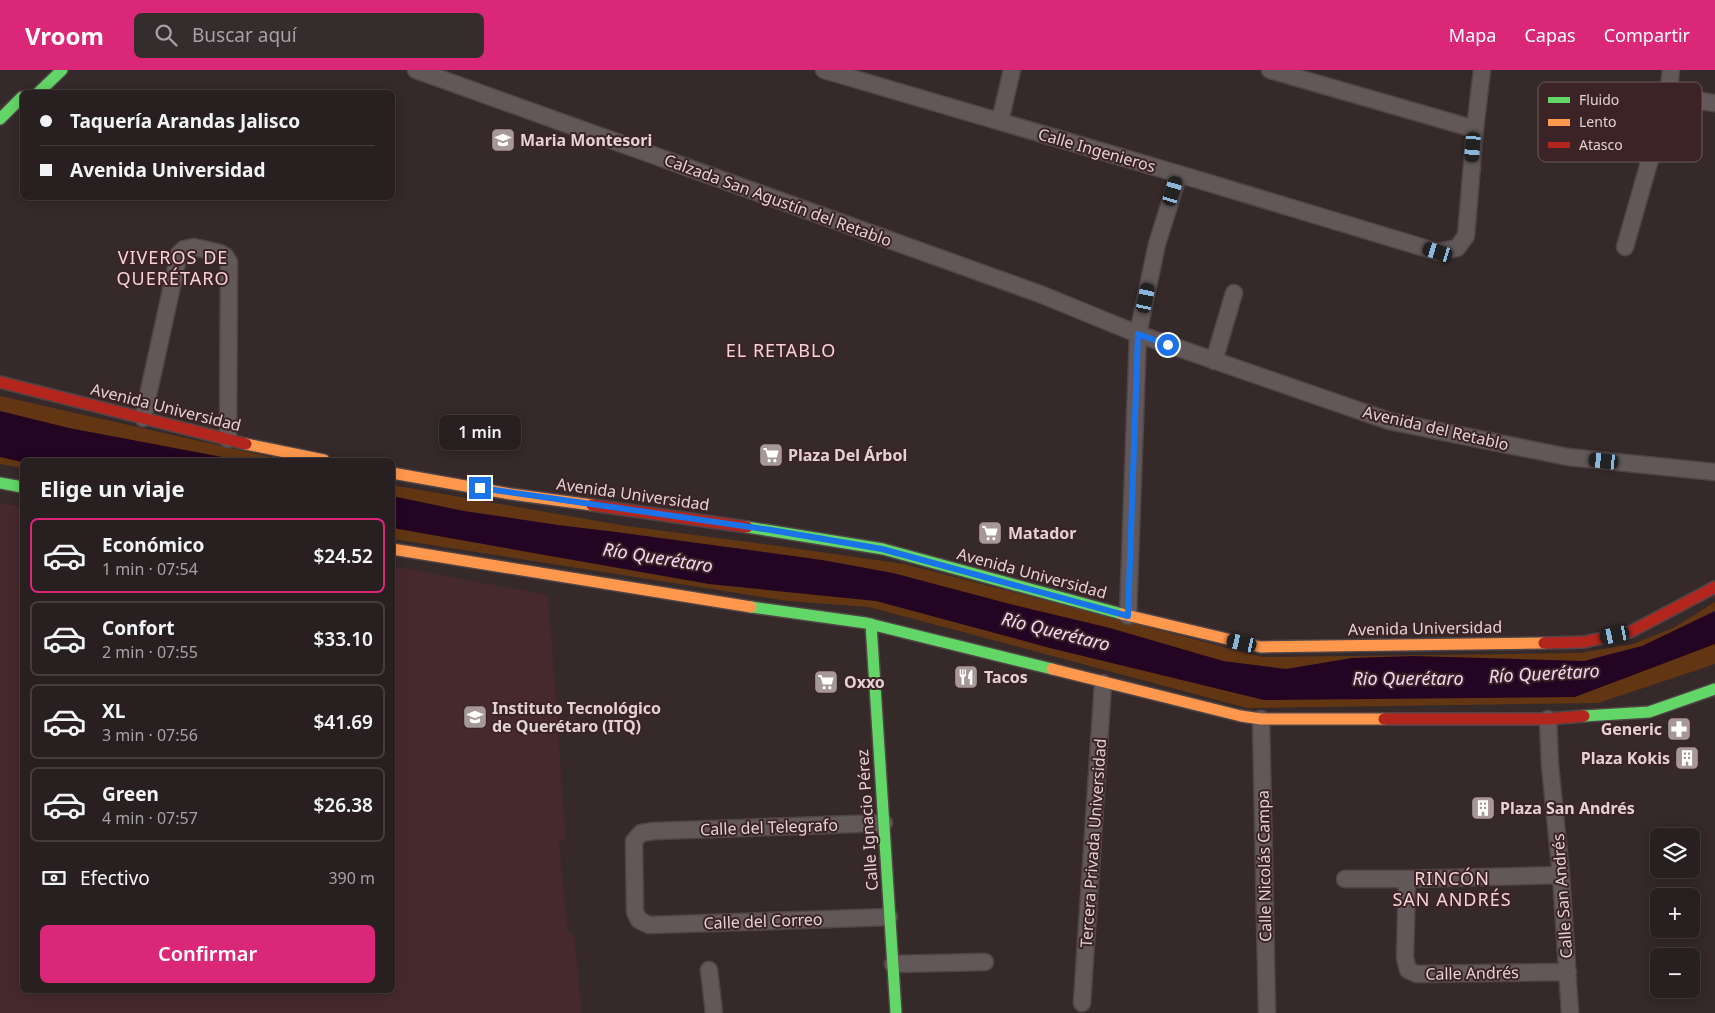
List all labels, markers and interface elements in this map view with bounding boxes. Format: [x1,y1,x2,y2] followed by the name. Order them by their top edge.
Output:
[134,13,484,58] search box
[25,19,104,52] text: Vroom
[152,21,180,49] icon: search
[192,22,297,48] text: Buscar aquí
[1449,23,1496,47] text: Mapa
[1524,23,1576,47] text: Capas
[1604,23,1690,47] text: Compartir
[1538,82,1702,162] legend
[1579,90,1619,109] text: Fluido
[70,108,300,134] text: Taquería Arandas Jalisco
[1579,112,1616,131] text: Lento
[1036,123,1158,177] street label: Calle Ingenieros
[490,127,516,153] school or university icon: Maria Montesori
[520,129,652,151] place label: Maria Montesori
[1464,131,1481,163] car
[1579,135,1623,154] text: Atasco
[661,149,895,251] street label: Calzada San Agustín del Retablo
[70,157,265,183] text: Avenida Universidad
[1161,174,1184,208] car
[1421,240,1454,264] car
[117,245,229,290] district label: VIVEROS DE QUERÉTARO
[1135,282,1156,314] car
[1157,334,1179,356] route start
[726,338,836,362] district label: EL RETABLO
[88,378,244,436] street label: Avenida Universidad
[1361,401,1511,455] street label: Avenida del Retablo
[439,416,521,450] callout: 1 min
[458,421,502,443] text: 1 min
[758,442,784,468] supermarket icon: Plaza Del Árbol
[788,444,907,466] place label: Plaza Del Árbol
[1588,452,1619,470] car
[555,472,711,516] street label: Avenida Universidad
[40,473,185,503] text: Elige un viaje
[469,477,491,499] route end
[977,520,1003,546] supermarket icon: Matador
[1008,522,1076,544] place label: Matador
[102,532,204,558] text: Económico
[42,533,87,578] icon: car
[601,536,715,578] water label: Río Querétaro
[955,542,1109,604] street label: Avenida Universidad
[313,543,373,569] text: $24.52
[102,558,198,580] text: 1 min · 07:54
[999,606,1113,656] water label: Río Querétaro
[102,615,174,641] text: Confort
[42,616,87,661] icon: car
[1348,616,1502,640] street label: Avenida Universidad
[1598,625,1631,645] car
[313,626,373,652] text: $33.10
[1225,632,1258,654] car
[102,641,198,663] text: 2 min · 07:55
[1488,658,1600,688] water label: Río Querétaro
[953,664,979,690] restaurant icon: Tacos
[984,666,1028,688] place label: Tacos
[1352,666,1464,690] water label: Rio Querétaro
[813,669,839,695] supermarket icon: Oxxo
[844,671,885,693] place label: Oxxo
[492,697,661,737] place label: Instituto Tecnológico de Querétaro (ITQ)
[102,698,125,724] text: XL
[42,699,87,744] icon: car
[462,704,488,730] school or university icon: Instituto Tecnológico de Querétaro (ITQ)
[313,709,373,735] text: $41.69
[1666,716,1692,742] pharmacy icon: Generic
[1601,718,1662,740] place label: Generic
[102,724,198,746] text: 3 min · 07:56
[1075,738,1111,948] street label: Tercera Privada Universidad
[1674,745,1700,771] building icon: Plaza Kokis
[1581,747,1670,769] place label: Plaza Kokis
[851,749,883,891] street label: Calle Ignacio Pérez
[102,781,159,807] text: Green
[42,782,87,827] icon: car
[1252,790,1276,942] street label: Calle Nicolás Campa
[313,792,373,818] text: $26.38
[1470,795,1496,821] building icon: Plaza San Andrés
[1500,797,1635,819] place label: Plaza San Andrés
[102,807,198,829] text: 4 min · 07:57
[700,814,838,840] street label: Calle del Telegrafo
[1650,828,1700,998] map controls
[1650,828,1700,878] button: layers
[1547,833,1577,959] street label: Calle San Andrés
[40,864,68,892] icon: cash
[80,865,150,891] text: Efectivo
[1392,866,1512,911] district label: RINCÓN SAN ANDRÉS
[328,867,375,889] text: 390 m
[1650,888,1700,938] button: +
[703,908,823,934] street label: Calle del Correo
[40,925,375,983] button: Confirmar
[1650,948,1700,998] button: −
[1425,961,1519,985] street label: Calle Andrés

